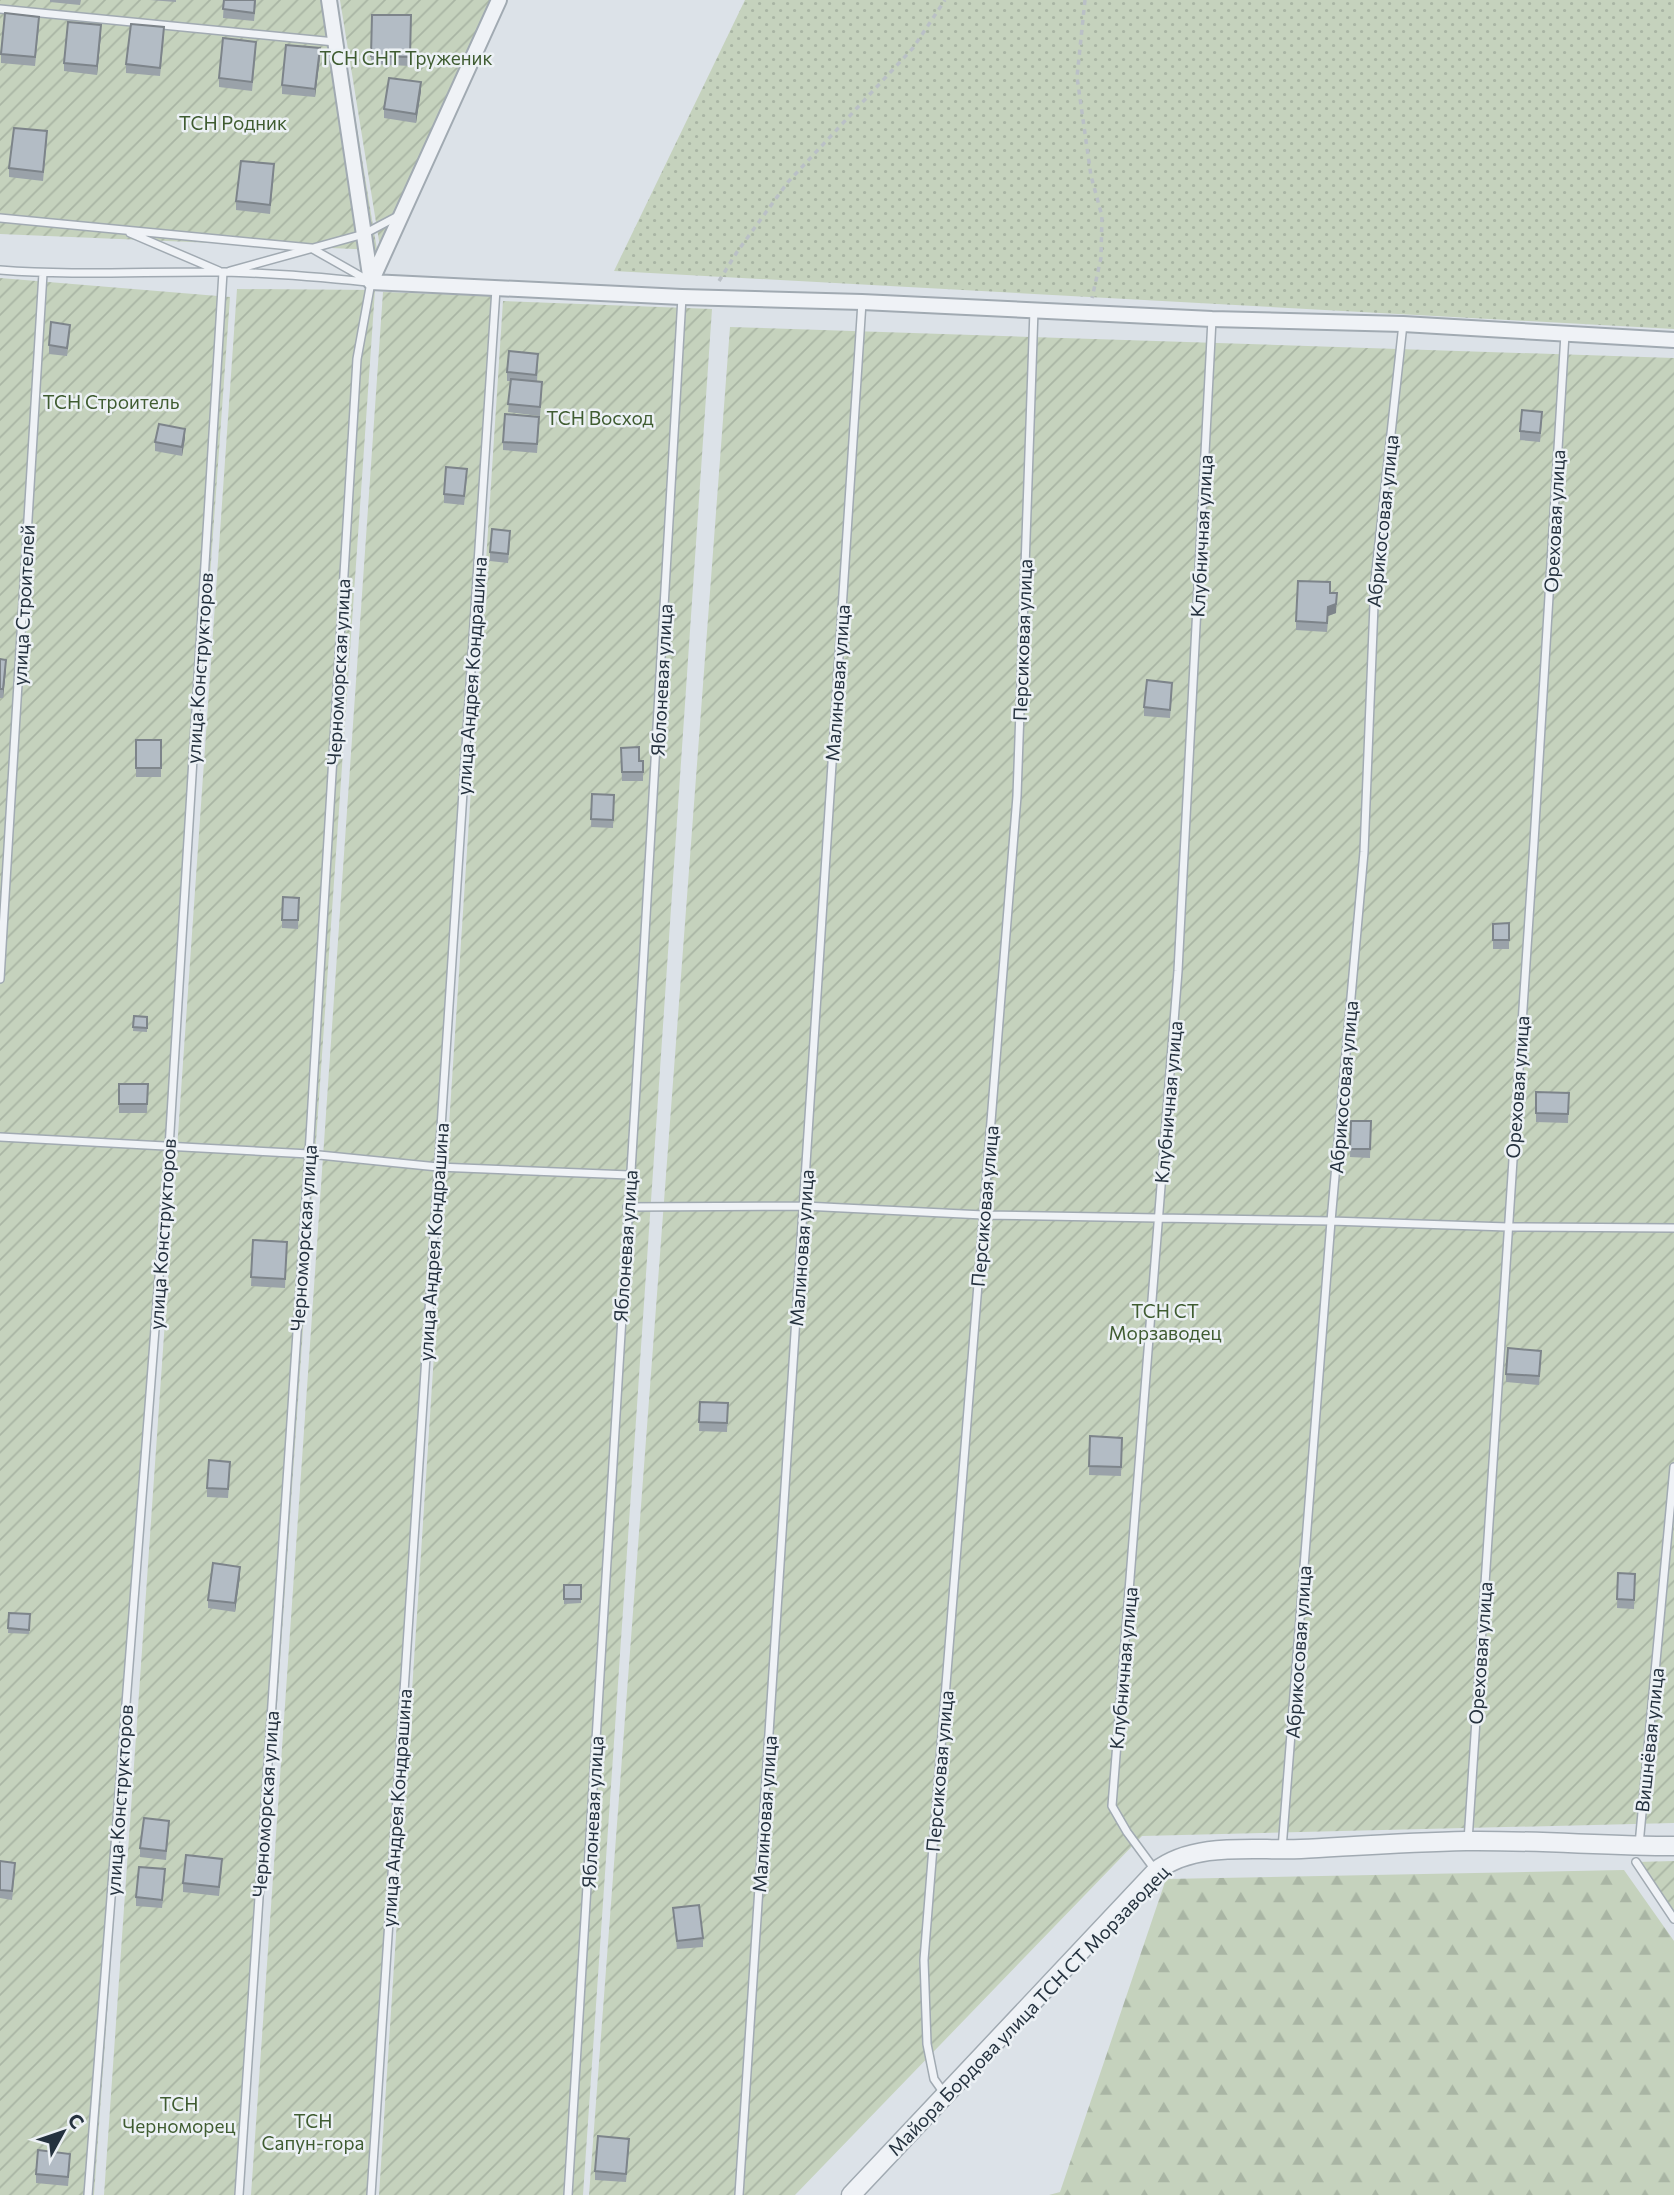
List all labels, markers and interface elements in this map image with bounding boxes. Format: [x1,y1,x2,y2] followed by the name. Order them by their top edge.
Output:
[319,46,493,69] park label: ТСН СНТ Труженик
[179,111,287,134] park label: ТСН Родник
[42,390,180,413] park label: ТСН Строитель
[546,406,654,429] park label: ТСН Восход
[1361,433,1403,609] street label: Абрикосовая улица
[1539,449,1569,593] street label: Ореховая улица
[1185,454,1217,618] street label: Клубничная улица
[7,524,39,686] street label: улица Строителей
[451,556,491,796] street label: улица Андрея Кондрашина
[1008,559,1036,721] street label: Персиковая улица
[181,572,217,764] street label: улица Конструкторов
[322,578,354,766] street label: Черноморская улица
[646,603,676,757] street label: Яблоневая улица
[820,604,854,762] street label: Малиновая улица
[1324,1000,1362,1174] street label: Абрикосовая улица
[1501,1015,1533,1159] street label: Ореховая улица
[1149,1020,1187,1184] street label: Клубничная улица
[413,1122,453,1362] street label: улица Андрея Кондрашина
[965,1124,1003,1288] street label: Персиковая улица
[144,1138,180,1330] street label: улица Конструкторов
[285,1144,321,1332] street label: Черноморская улица
[608,1169,642,1323] street label: Яблоневая улица
[784,1169,818,1327] street label: Малиновая улица
[1108,1299,1222,1344] park label: ТСН СТ Морзаводец
[1280,1565,1316,1739] street label: Абрикосовая улица
[1464,1581,1496,1725] street label: Ореховая улица
[1104,1586,1142,1750] street label: Клубничная улица
[1630,1667,1668,1813] street label: Вишнёвая улица
[376,1688,416,1928] street label: улица Андрея Кондрашина
[920,1689,958,1853] street label: Персиковая улица
[101,1704,137,1896] street label: улица Конструкторов
[247,1710,283,1898] street label: Черноморская улица
[577,1735,607,1889] street label: Яблоневая улица
[747,1735,781,1893] street label: Малиновая улица
[882,1860,1174,2160] street label: Майора Бордова улица ТСН СТ Морзаводец
[122,2092,236,2137] park label: ТСН Черноморец
[28,2097,98,2167] north arrow
[63,2108,89,2133] text: С
[262,2109,364,2154] park label: ТСН Сапун-гора

